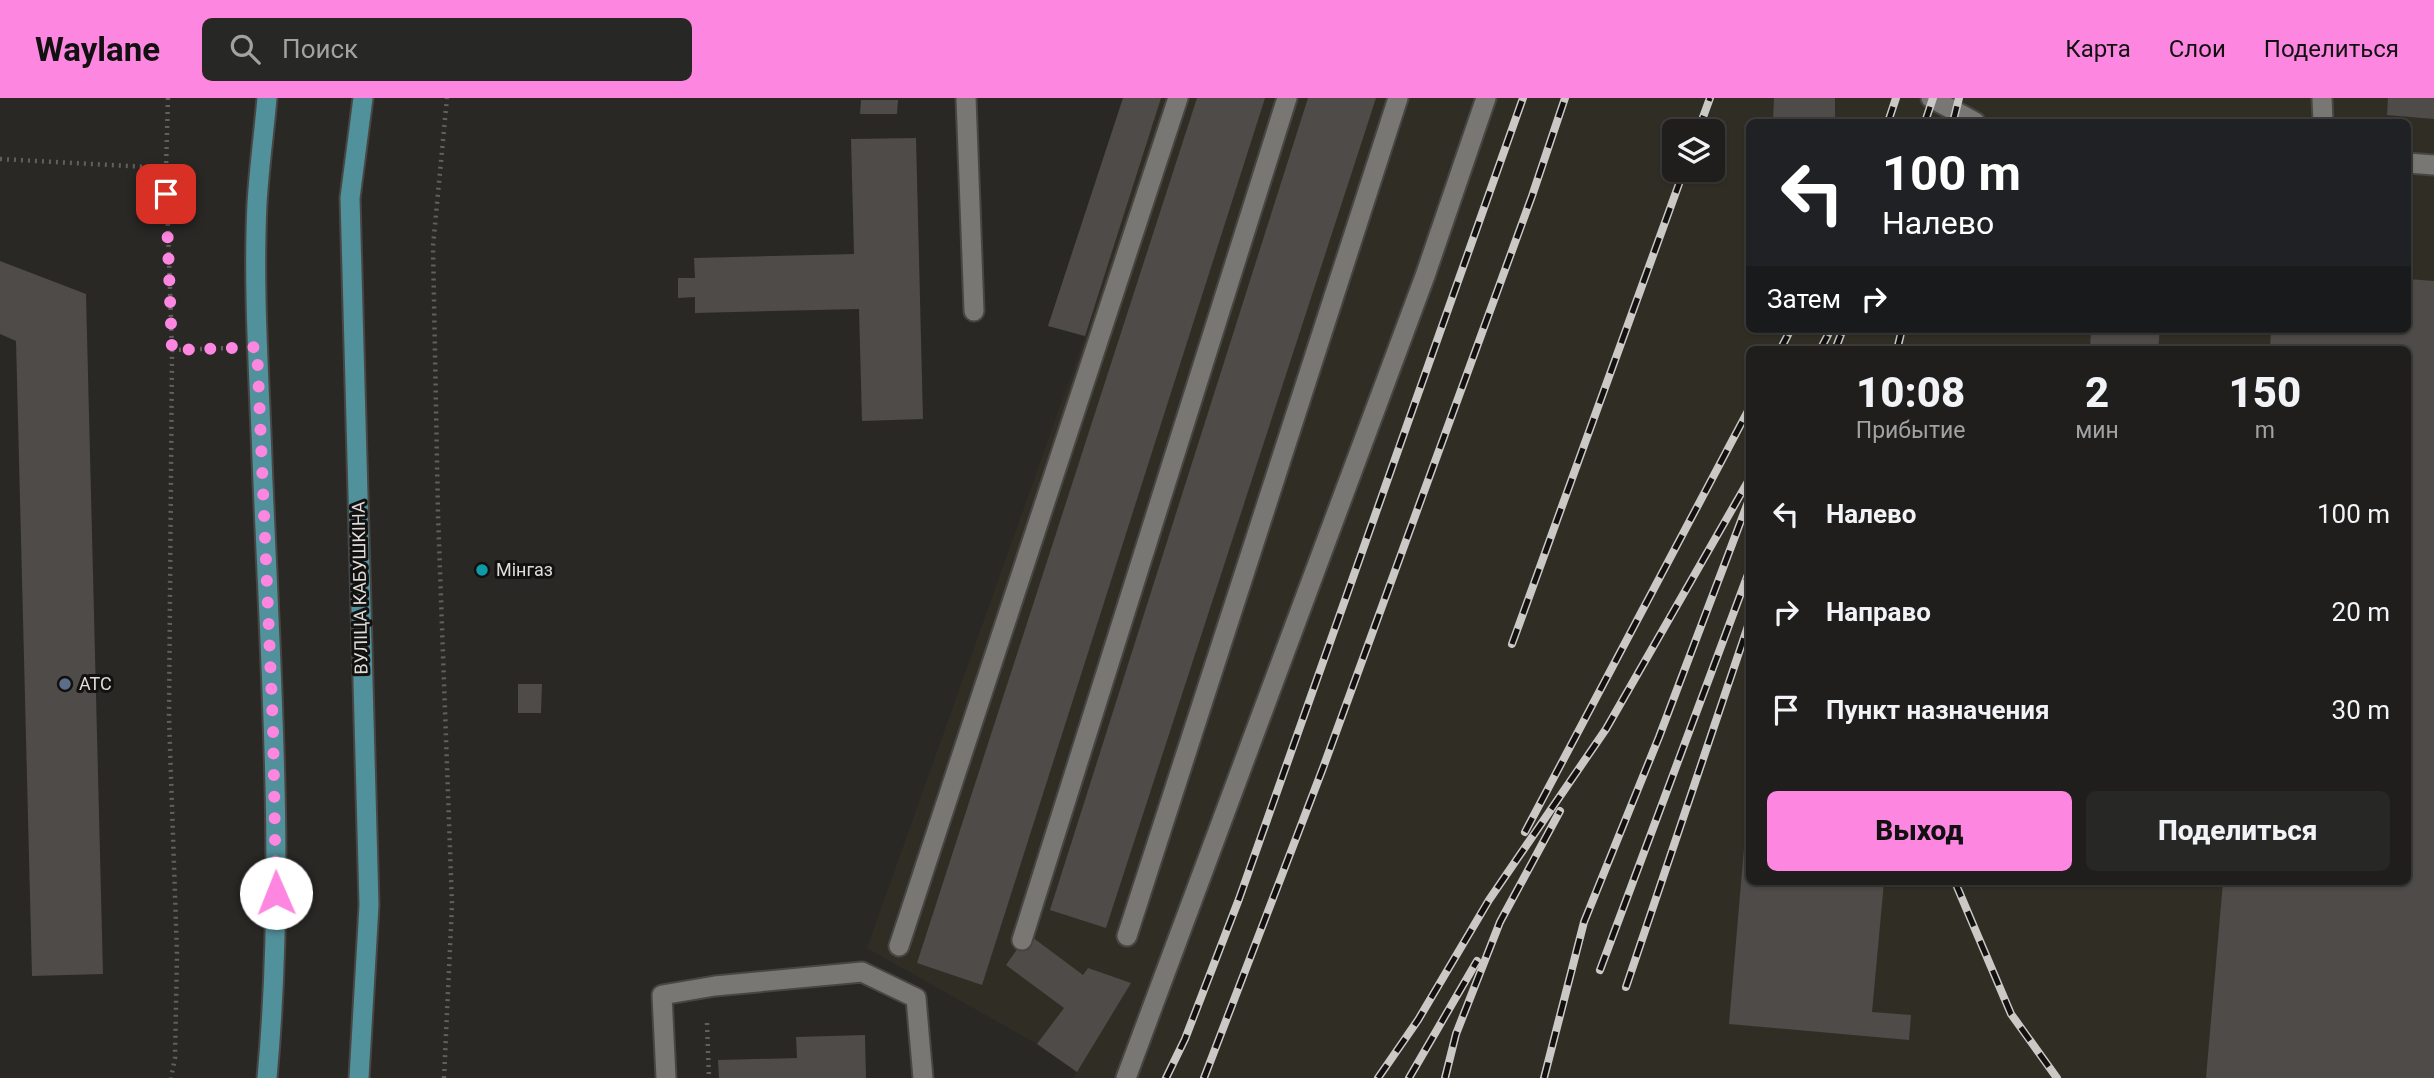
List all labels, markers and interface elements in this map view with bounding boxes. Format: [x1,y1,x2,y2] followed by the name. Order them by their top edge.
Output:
[202,18,692,81] search box
[35,30,160,69] text: Waylane
[226,30,264,68] icon: search
[282,34,358,64] text: Поиск
[2065,35,2131,63] text: Карта
[2169,35,2226,63] text: Слои
[2264,35,2399,63] text: Поделиться
[1662,119,1725,182] map controls
[1662,119,1725,182] button: layers
[1882,145,2021,202] text: 100 m
[1767,147,1858,238] icon: left
[136,164,196,224] pin
[147,175,185,213] icon: arrive
[1882,204,1994,242] text: Налево
[1855,280,1893,318] icon: right
[1767,284,1841,314] text: Затем
[1856,368,1965,417] text: 10:08
[2085,368,2109,417] text: 2
[2229,368,2301,417] text: 150
[1856,417,1965,444] text: Прибытие
[2075,417,2119,444] text: мин
[2255,417,2275,444] text: m
[1767,495,1805,533] icon: left
[1826,499,1916,529] text: Налево
[2317,499,2390,529] text: 100 m
[347,501,372,675] street label: ВУЛІЦА КАБУШКІНА
[496,559,553,580] place label: Мінгаз
[474,562,490,578] marker: Мінгаз
[1767,593,1805,631] icon: right
[1826,597,1931,627] text: Направо
[2332,597,2390,627] text: 20 m
[79,673,112,694] place label: АТС
[57,676,73,692] marker: АТС
[1767,691,1805,729] icon: arrive
[1826,695,2050,725] text: Пункт назначения
[2332,695,2390,725] text: 30 m
[1767,791,2072,871] button: Выход
[2086,791,2390,871] button: Поделиться
[239,856,313,930] position arrow

